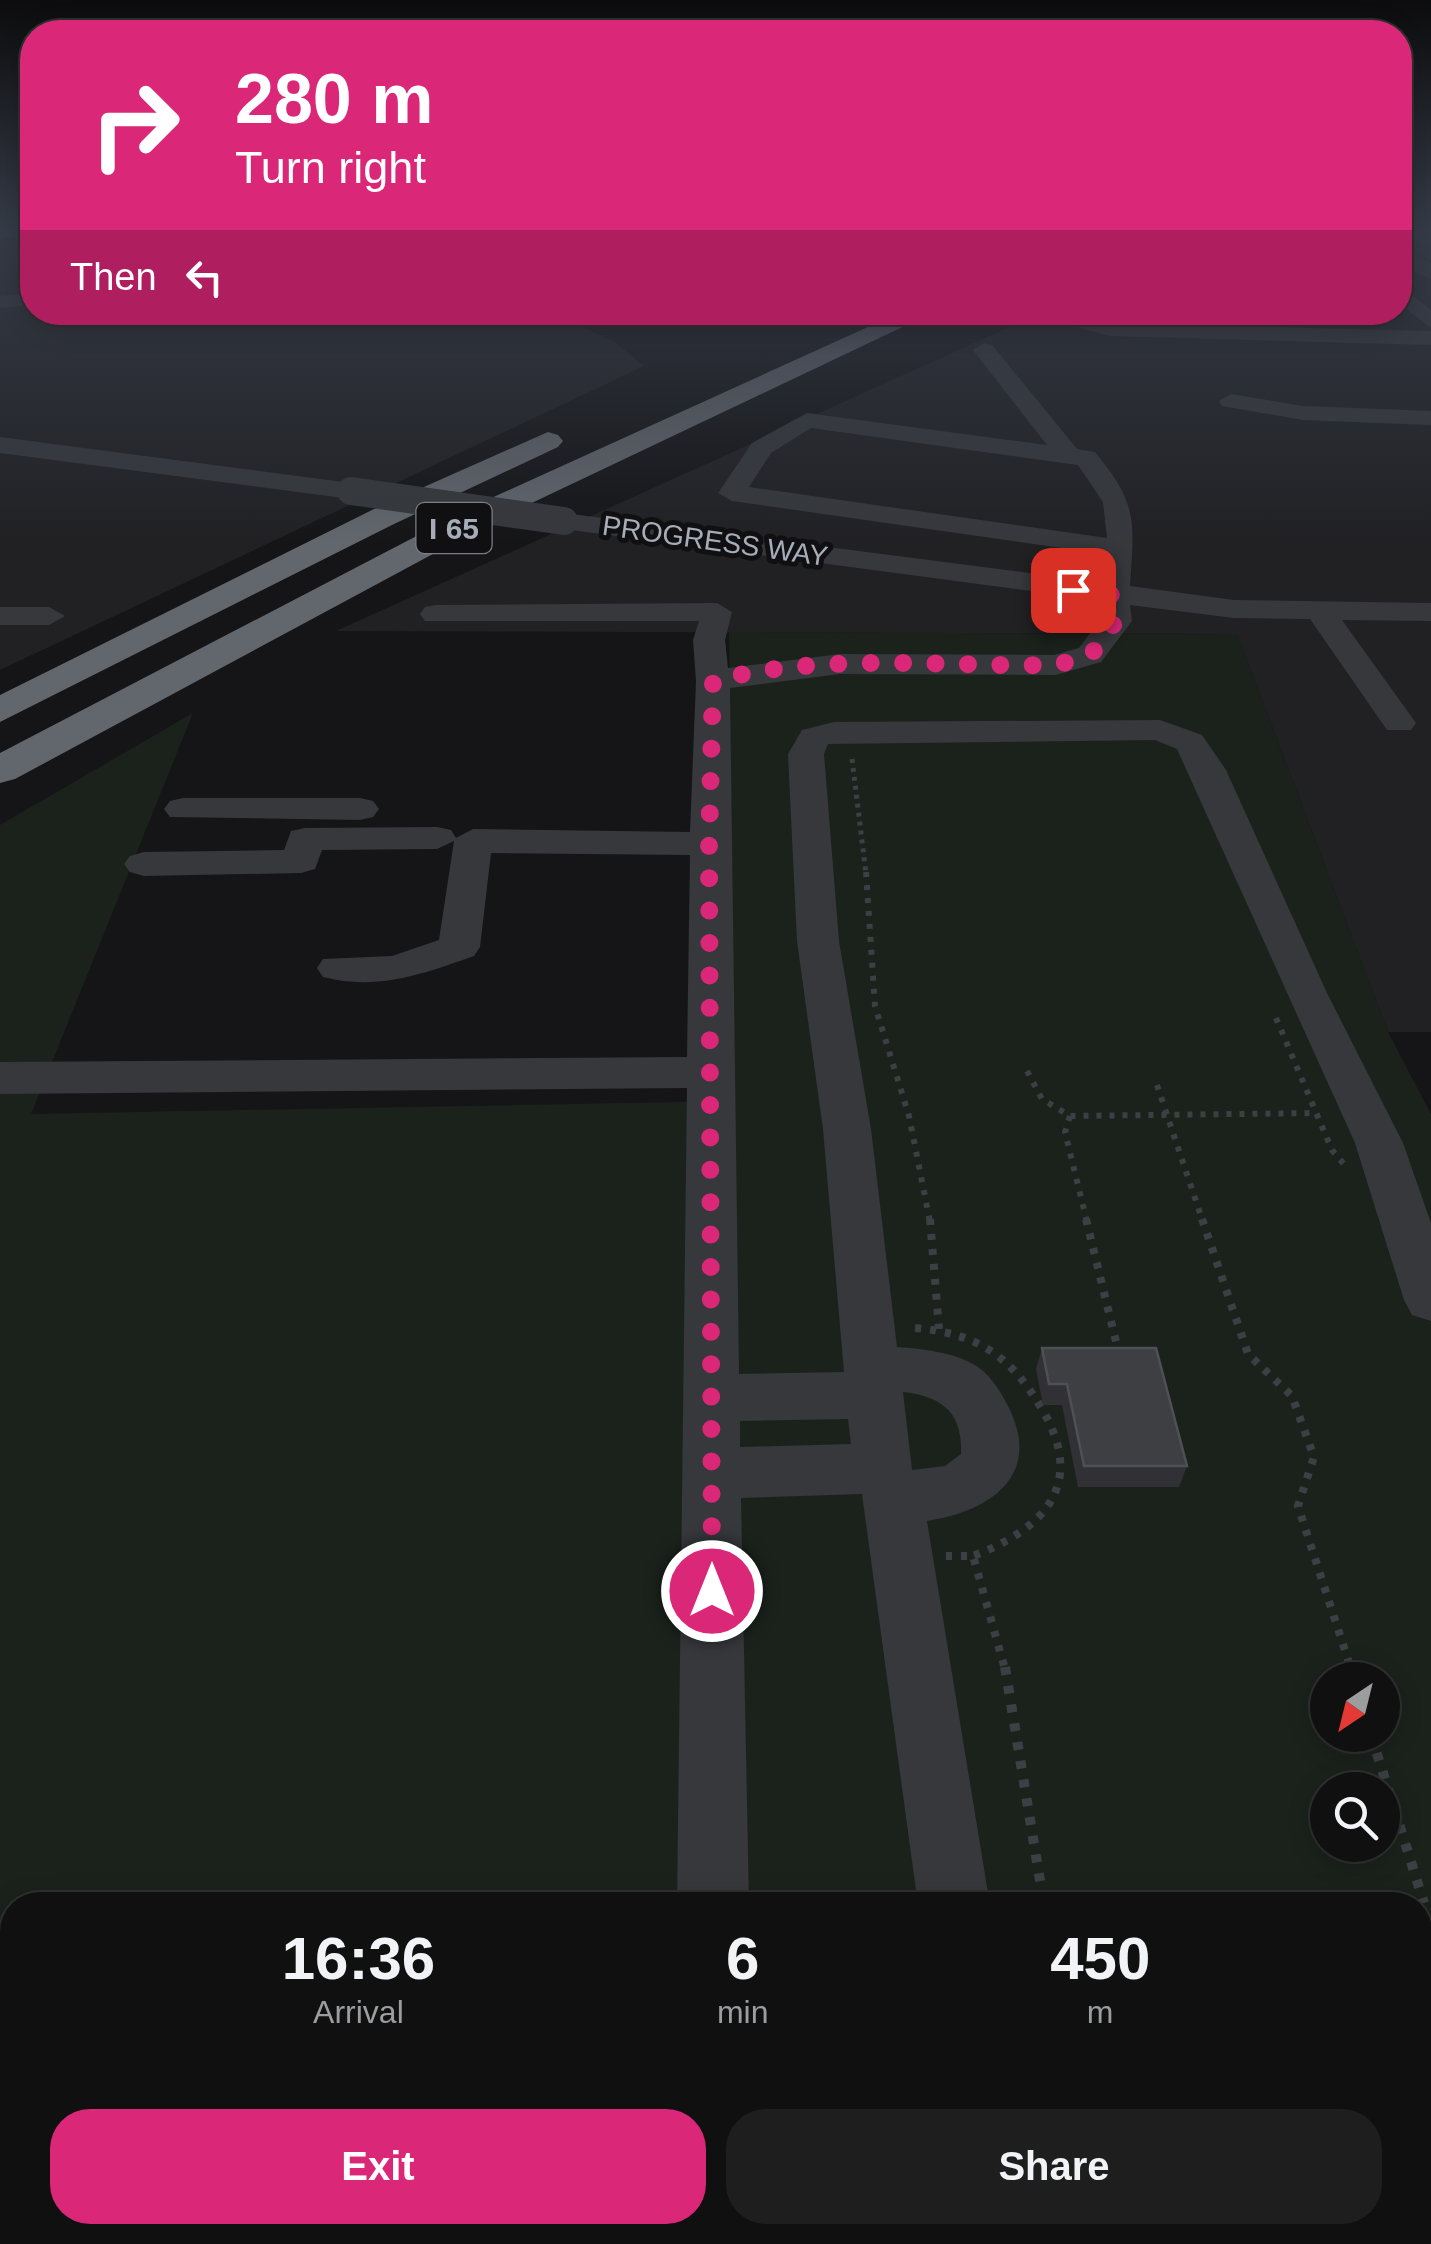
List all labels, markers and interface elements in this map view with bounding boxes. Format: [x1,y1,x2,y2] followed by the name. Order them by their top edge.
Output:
[70,60,200,190] icon: right
[235,60,433,138] text: 280 m
[235,142,426,193] text: Turn right
[177,250,232,305] icon: left
[70,256,157,298] text: Then
[416,503,492,553] road number: I 65
[600,510,830,572] street label: PROGRESS WAY
[1031,548,1116,633] pin
[1046,563,1101,618] icon: arrive
[660,1539,764,1643] position arrow
[1310,1662,1400,1752] north arrow
[1310,1662,1400,1862] map controls
[1310,1772,1400,1862] button: search
[282,1925,435,1992] text: 16:36
[726,1925,759,1992] text: 6
[1050,1925,1150,1992] text: 450
[313,1994,404,2030] text: Arrival
[717,1994,768,2030] text: min
[1087,1994,1114,2030] text: m
[50,2109,706,2224] button: Exit
[726,2109,1382,2224] button: Share

